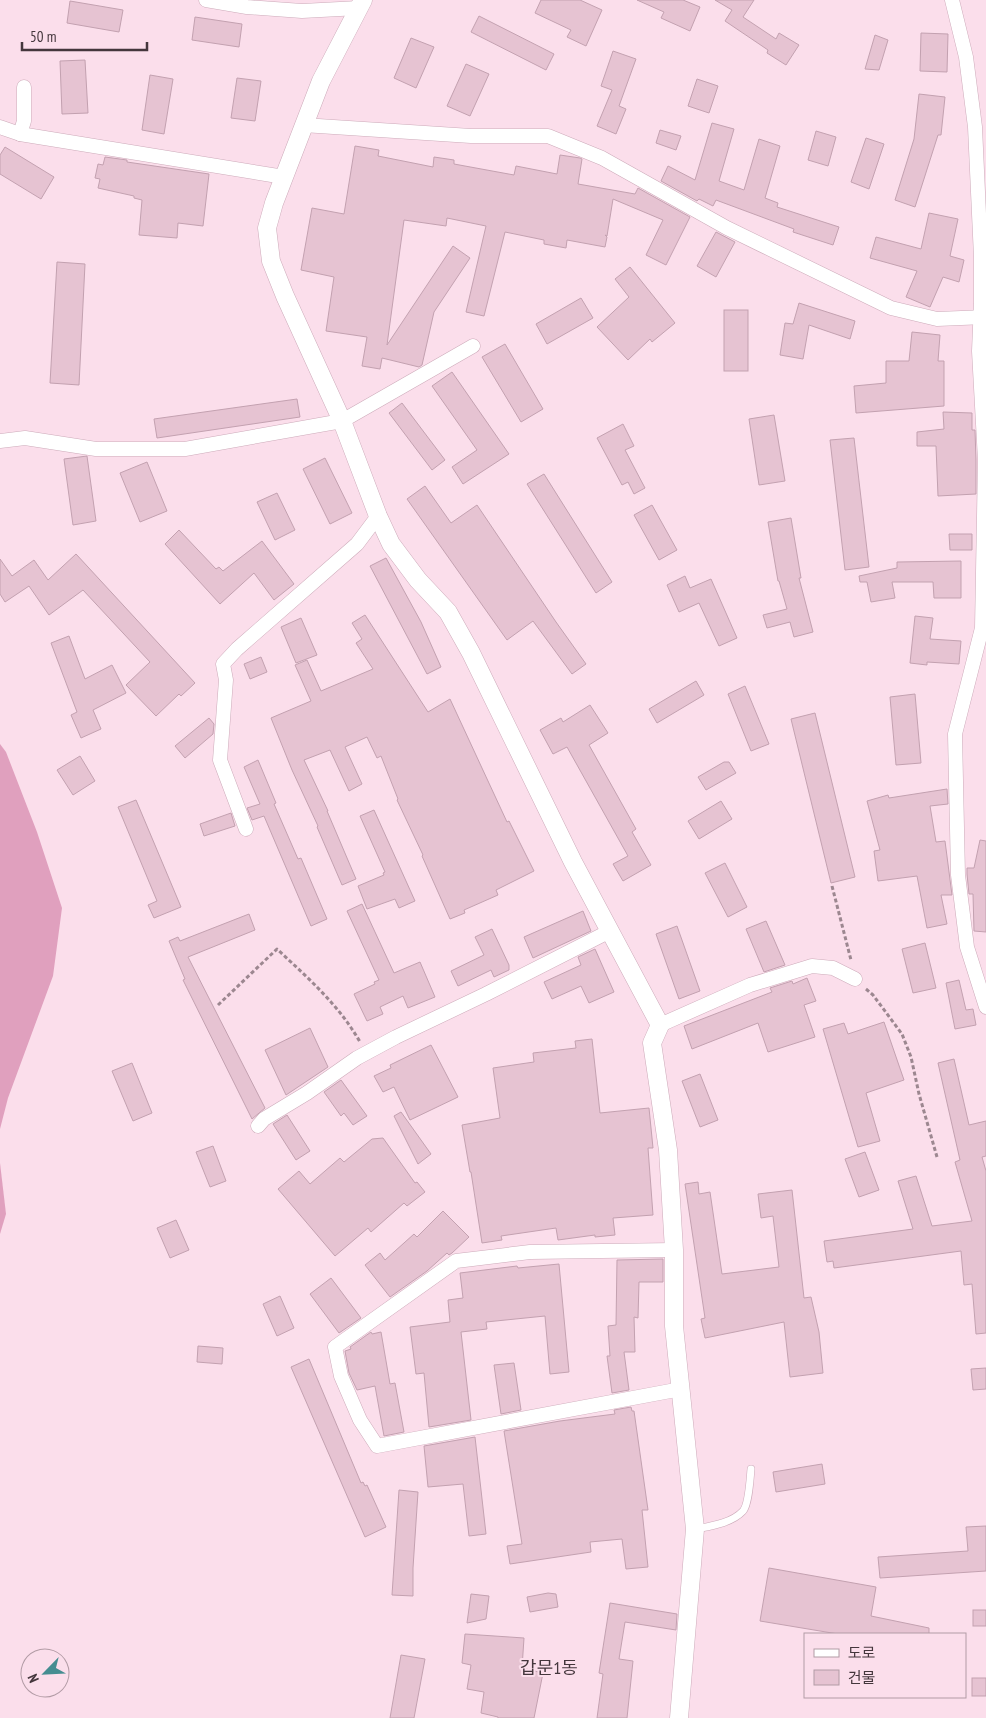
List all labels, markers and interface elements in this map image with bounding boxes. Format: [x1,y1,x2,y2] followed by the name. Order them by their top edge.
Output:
[22,20,148,52] scale bar
[30,27,56,46] text: 50 m
[804,1633,966,1698] legend
[848,1643,876,1662] text: 도로
[20,1648,70,1698] north arrow
[520,1656,578,1679] district label: 갑문1동
[848,1668,876,1687] text: 건물
[23,1671,43,1685] text: N

